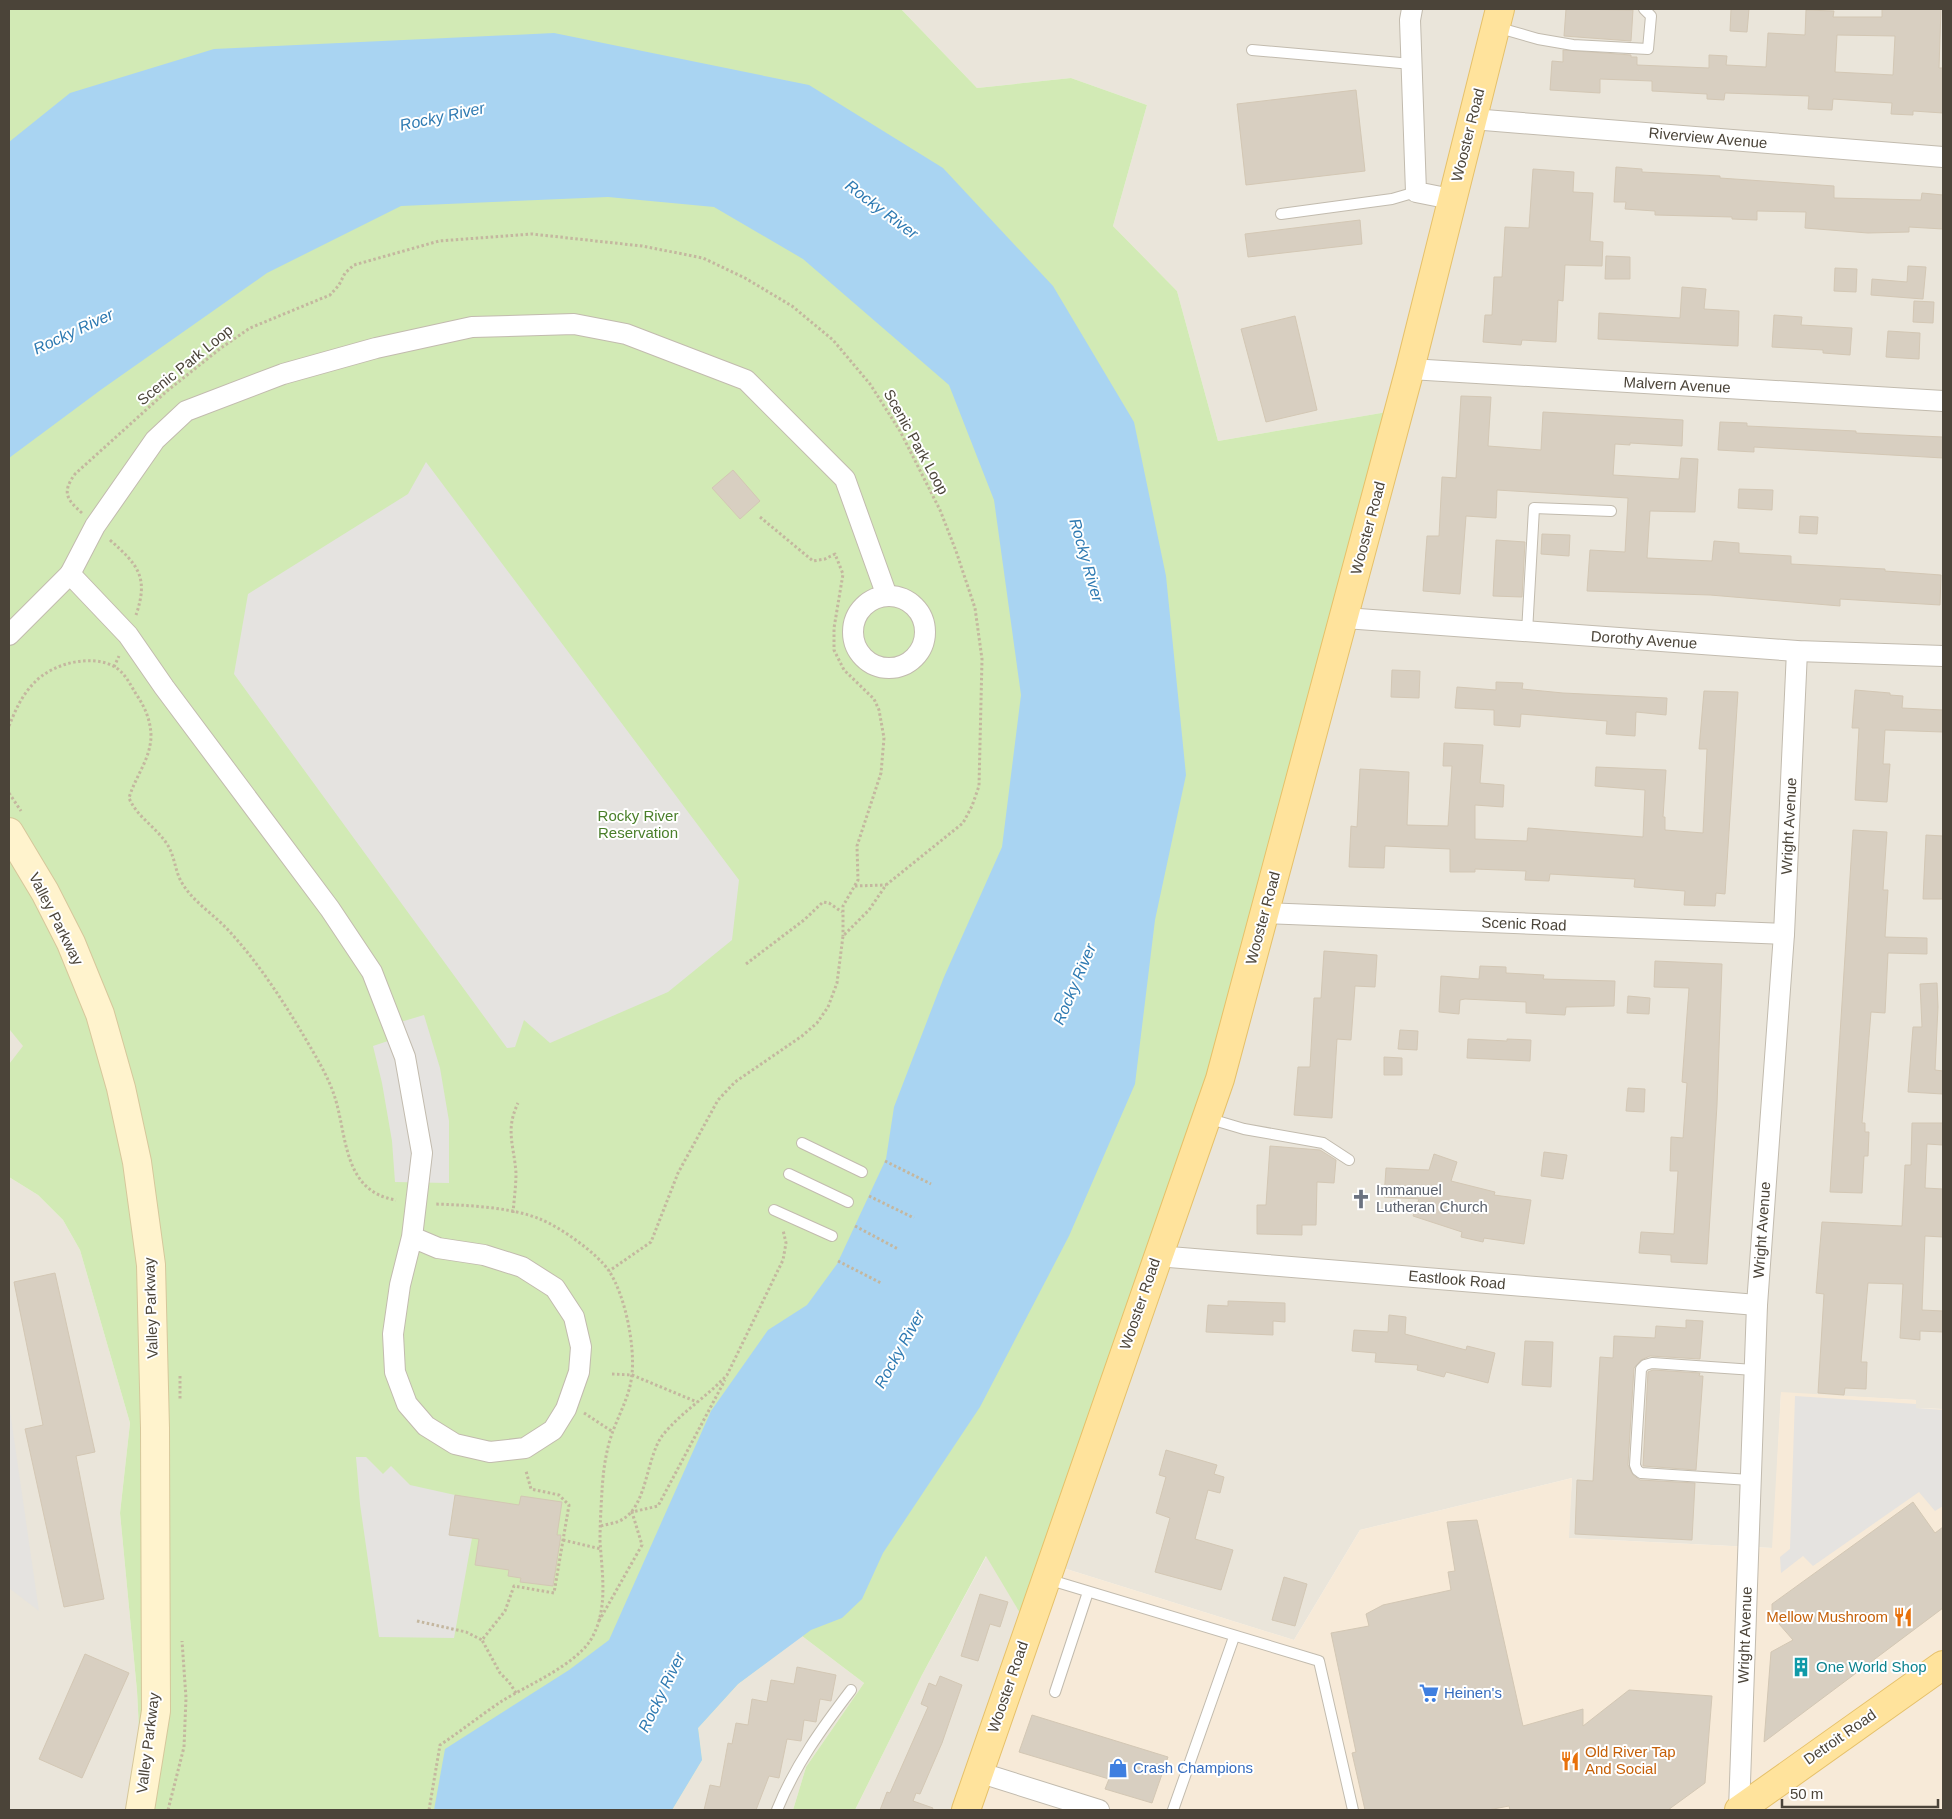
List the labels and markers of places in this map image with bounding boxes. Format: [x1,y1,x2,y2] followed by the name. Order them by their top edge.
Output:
[1376,1181,1488,1215] place label: Immanuel Lutheran Church
[1350,1188,1372,1210] church icon: Immanuel Lutheran Church
[1892,1606,1914,1628] restaurant icon: Mellow Mushroom
[1766,1608,1888,1625] place label: Mellow Mushroom
[1790,1656,1812,1678] building icon: One World Shop
[1816,1658,1927,1675] place label: One World Shop
[1418,1682,1440,1704] supermarket icon: Heinen's
[1444,1684,1502,1701] place label: Heinen's
[1585,1743,1676,1777] place label: Old River Tap And Social
[1559,1750,1581,1772] restaurant icon: Old River Tap And Social
[1107,1757,1129,1779] shop icon: Crash Champions
[1133,1759,1253,1776] place label: Crash Champions

